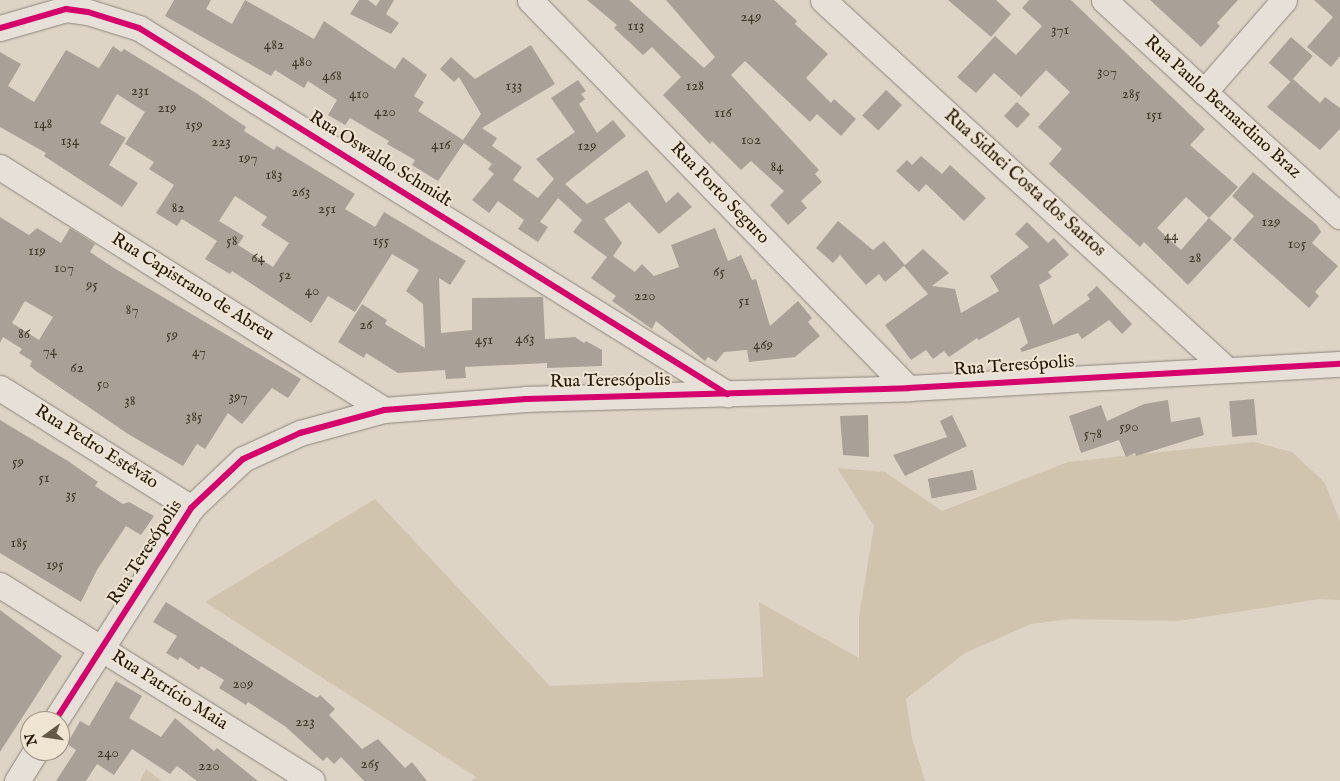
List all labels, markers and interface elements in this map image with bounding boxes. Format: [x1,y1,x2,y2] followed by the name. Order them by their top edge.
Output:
[741,8,761,26] house number: 249
[628,17,644,35] house number: 113
[1051,21,1069,39] house number: 371
[1139,32,1305,184] street label: Rua Paulo Bernardino Braz
[264,36,284,54] house number: 482
[292,53,312,71] house number: 480
[1097,63,1117,81] house number: 307
[322,67,342,85] house number: 468
[506,77,522,95] house number: 133
[686,77,704,95] house number: 128
[131,82,149,100] house number: 231
[349,85,369,103] house number: 410
[1122,85,1140,103] house number: 285
[157,99,177,117] house number: 219
[374,103,396,121] house number: 420
[714,104,732,122] house number: 116
[939,106,1109,262] street label: Rua Sidnei Costa dos Santos
[1146,106,1162,124] house number: 151
[305,107,455,213] street label: Rua Oswaldo Schmidt
[34,115,52,133] house number: 148
[185,116,203,134] house number: 159
[741,131,761,149] house number: 102
[61,132,79,150] house number: 134
[211,133,231,151] house number: 223
[431,136,451,154] house number: 416
[577,137,597,155] house number: 129
[665,138,773,250] street label: Rua Porto Seguro
[238,149,258,167] house number: 197
[770,158,784,176] house number: 84
[265,166,283,184] house number: 183
[292,183,310,201] house number: 263
[172,199,184,217] house number: 82
[318,200,336,218] house number: 251
[1261,213,1281,231] house number: 129
[1164,227,1178,245] house number: 44
[107,229,277,347] street label: Rua Capistrano de Abreu
[226,232,238,250] house number: 58
[373,232,389,250] house number: 155
[1288,235,1306,253] house number: 105
[28,242,46,260] house number: 119
[251,249,265,267] house number: 64
[1189,249,1201,267] house number: 28
[54,259,74,277] house number: 107
[713,263,725,281] house number: 65
[279,266,291,284] house number: 52
[86,276,98,294] house number: 95
[305,282,319,300] house number: 40
[634,287,656,305] house number: 220
[738,292,750,310] house number: 51
[126,301,138,319] house number: 87
[359,316,373,334] house number: 26
[18,325,30,343] house number: 86
[166,326,178,344] house number: 59
[515,330,535,348] house number: 463
[475,331,493,349] house number: 451
[753,336,773,354] house number: 469
[43,342,57,360] house number: 74
[192,343,206,361] house number: 47
[953,352,1075,382] street label: Rua Teresópolis
[70,359,84,377] house number: 62
[549,370,671,394] street label: Rua Teresópolis
[97,375,109,393] house number: 50
[228,388,248,406] house number: 397
[124,392,136,410] house number: 38
[30,401,162,495] street label: Rua Pedro Estêvão
[186,408,202,426] house number: 385
[1119,418,1139,436] house number: 590
[1084,425,1102,443] house number: 578
[12,453,24,471] house number: 59
[38,469,50,487] house number: 51
[65,486,77,504] house number: 35
[104,496,188,610] street label: Rua Teresópolis
[11,534,27,552] house number: 185
[46,556,64,574] house number: 195
[107,646,231,736] street label: Rua Patrício Maia
[233,675,253,693] house number: 209
[20,711,70,761] north arrow
[295,713,315,731] house number: 223
[21,731,42,747] text: N
[97,744,119,762] house number: 240
[361,755,379,773] house number: 265
[198,757,220,775] house number: 220

